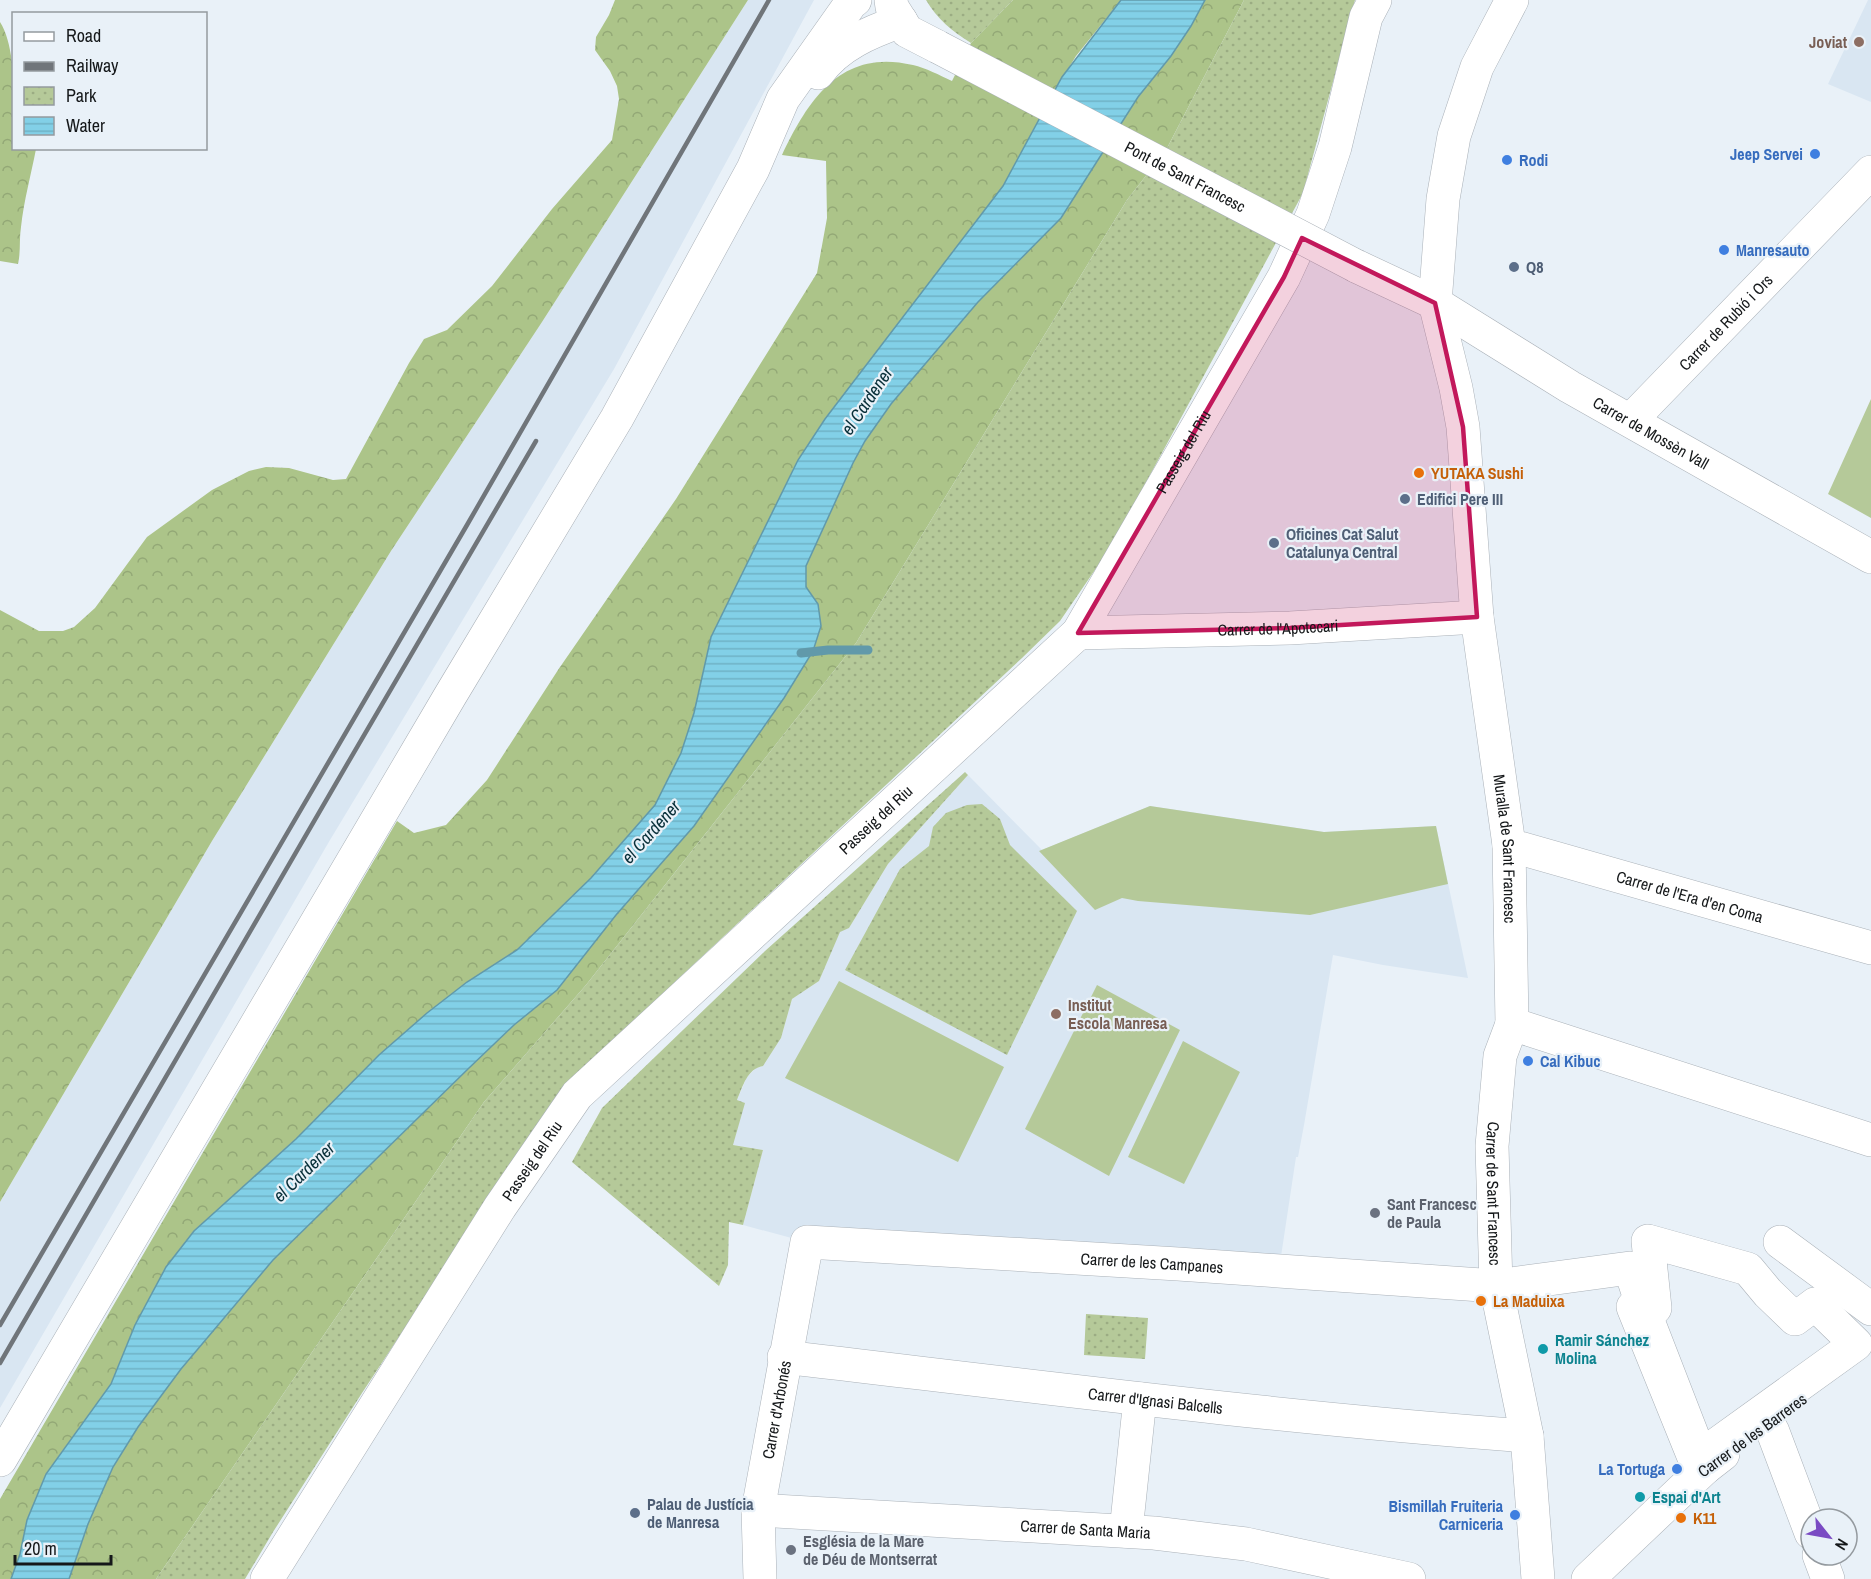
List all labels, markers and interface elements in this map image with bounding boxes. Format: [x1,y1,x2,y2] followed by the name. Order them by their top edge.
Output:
[12,12,207,150] legend
[66,23,101,48] text: Road
[1809,31,1848,53] place label: Joviat
[1852,35,1866,49] marker: Joviat
[66,53,119,78] text: Railway
[66,83,97,108] text: Park
[66,113,105,138] text: Water
[1121,136,1250,217] street label: Pont de Sant Francesc
[1730,143,1803,165] place label: Jeep Servei
[1808,147,1822,161] marker: Jeep Servei
[1519,149,1548,171] place label: Rodi
[1500,153,1514,167] marker: Rodi
[1736,239,1810,261] place label: Manresauto
[1717,243,1731,257] marker: Manresauto
[1526,256,1544,278] place label: Q8
[1507,260,1521,274] marker: Q8
[1674,269,1777,375] street label: Carrer de Rubió i Ors
[835,361,899,440] water label: el Cardener
[1589,391,1713,474] street label: Carrer de Mossèn Vall
[1150,406,1216,497] street label: Passeig del Riu
[1431,462,1524,484] place label: YUTAKA Sushi
[1412,466,1426,480] marker: YUTAKA Sushi
[1417,488,1503,510] place label: Edifici Pere III
[1398,492,1412,506] marker: Edifici Pere III
[1286,523,1399,563] place label: Oficines Cat Salut Catalunya Central
[1267,536,1281,550] marker: Oficines Cat Salut Catalunya Central
[1217,614,1339,641] street label: Carrer de l'Apotecari
[1488,773,1521,924] street label: Muralla de Sant Francesc
[834,780,917,859] street label: Passeig del Riu
[616,794,686,869] water label: el Cardener
[1614,865,1766,928] street label: Carrer de l'Era d'en Coma
[1068,994,1168,1034] place label: Institut Escola Manresa
[1049,1007,1063,1021] marker: Institut Escola Manresa
[1540,1050,1601,1072] place label: Cal Kibuc
[1521,1054,1535,1068] marker: Cal Kibuc
[496,1116,567,1205] street label: Passeig del Riu
[1481,1121,1506,1266] street label: Carrer de Sant Francesc
[267,1135,341,1207] water label: el Cardener
[1387,1193,1477,1233] place label: Sant Francesc de Paula
[1368,1206,1382,1220] marker: Sant Francesc de Paula
[1080,1247,1224,1278] street label: Carrer de les Campanes
[1493,1290,1565,1312] place label: La Maduixa
[1474,1294,1488,1308] marker: La Maduixa
[1555,1329,1650,1369] place label: Ramir Sánchez Molina
[1536,1342,1550,1356] marker: Ramir Sánchez Molina
[757,1359,796,1461] street label: Carrer d'Arbonés
[1087,1382,1224,1419] street label: Carrer d'Ignasi Balcells
[1693,1388,1811,1482] street label: Carrer de les Barreres
[1598,1458,1666,1480] place label: La Tortuga
[1670,1462,1684,1476] marker: La Tortuga
[1652,1486,1721,1508] place label: Espai d'Art
[1633,1490,1647,1504] marker: Espai d'Art
[647,1493,754,1533] place label: Palau de Justícia de Manresa
[1389,1495,1504,1535] place label: Bismillah Fruiteria Carniceria
[628,1506,642,1520] marker: Palau de Justícia de Manresa
[1693,1507,1717,1529] place label: K11
[1799,1507,1859,1567] north arrow
[1508,1508,1522,1522] marker: Bismillah Fruiteria Carniceria
[1674,1511,1688,1525] marker: K11
[1020,1514,1152,1544] street label: Carrer de Santa Maria
[15,1528,111,1566] scale bar
[803,1530,938,1570] place label: Església de la Mare de Déu de Montserrat
[1830,1535,1854,1554] text: N
[24,1536,57,1561] text: 20 m
[784,1543,798,1557] marker: Església de la Mare de Déu de Montserrat

